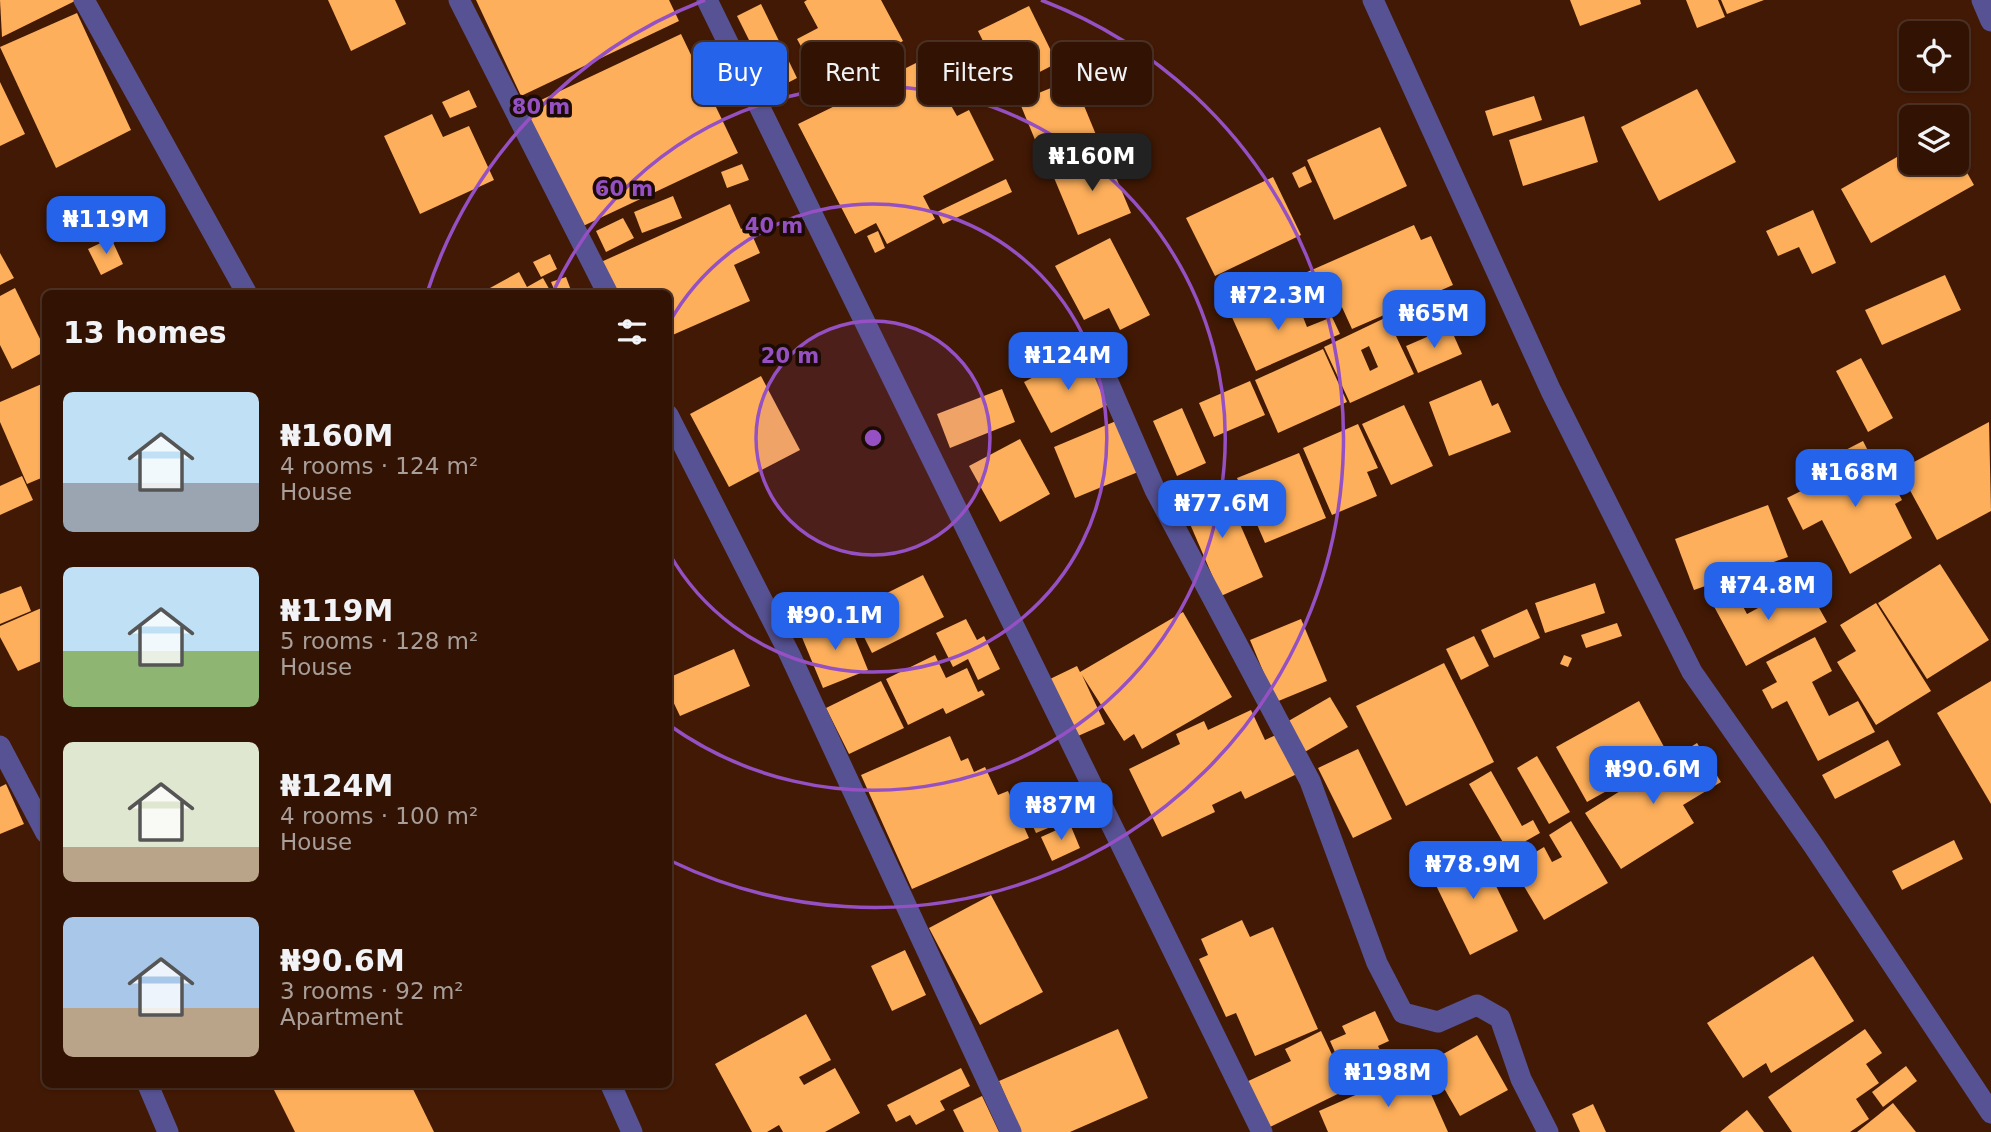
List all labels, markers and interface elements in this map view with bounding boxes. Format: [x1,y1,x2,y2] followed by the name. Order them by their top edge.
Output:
[1899,21,1969,175] map controls
[1899,21,1969,91] button: locate
[693,42,787,105] chip: Buy
[801,42,904,105] chip: Rent
[918,42,1038,105] chip: Filters
[1052,42,1152,105] chip: New
[512,95,570,119] text: 80 m
[1899,105,1969,175] button: layers
[1043,134,1141,193] pin: ₦160M
[1049,143,1135,169] text: ₦160M
[595,177,653,201] text: 60 m
[57,196,155,256] pin: ₦119M
[63,206,149,232] text: ₦119M
[745,214,803,238] text: 40 m
[1221,272,1335,332] pin: ₦72.3M
[1230,282,1326,308] text: ₦72.3M
[1393,290,1475,350] pin: ₦65M
[1399,300,1469,326] text: ₦65M
[613,313,651,351] icon: filters
[63,315,227,350] text: 13 homes
[1019,332,1117,392] pin: ₦124M
[1025,342,1111,368] text: ₦124M
[761,344,819,368] text: 20 m
[280,418,393,453] text: ₦160M
[119,420,203,504] icon: home
[861,426,885,450] centre of rings
[1806,449,1904,509] pin: ₦168M
[280,453,478,479] text: 4 rooms · 124 m²
[1812,459,1898,485] text: ₦168M
[280,479,352,505] text: House
[1165,480,1279,540] pin: ₦77.6M
[1174,490,1270,516] text: ₦77.6M
[1711,562,1825,622] pin: ₦74.8M
[1720,572,1816,598] text: ₦74.8M
[778,592,892,652] pin: ₦90.1M
[280,593,393,628] text: ₦119M
[119,595,203,679] icon: home
[787,602,883,628] text: ₦90.1M
[280,628,478,654] text: 5 rooms · 128 m²
[280,654,352,680] text: House
[1596,746,1710,806] pin: ₦90.6M
[1605,756,1701,782] text: ₦90.6M
[280,768,393,803] text: ₦124M
[119,770,203,854] icon: home
[1020,782,1102,842] pin: ₦87M
[1026,792,1096,818] text: ₦87M
[280,803,478,829] text: 4 rooms · 100 m²
[280,829,352,855] text: House
[1416,842,1530,901] pin: ₦78.9M
[1425,851,1521,877] text: ₦78.9M
[280,943,405,978] text: ₦90.6M
[119,945,203,1029] icon: home
[280,978,464,1004] text: 3 rooms · 92 m²
[280,1004,403,1030] text: Apartment
[1339,1050,1437,1109] pin: ₦198M
[1345,1059,1431,1085] text: ₦198M

